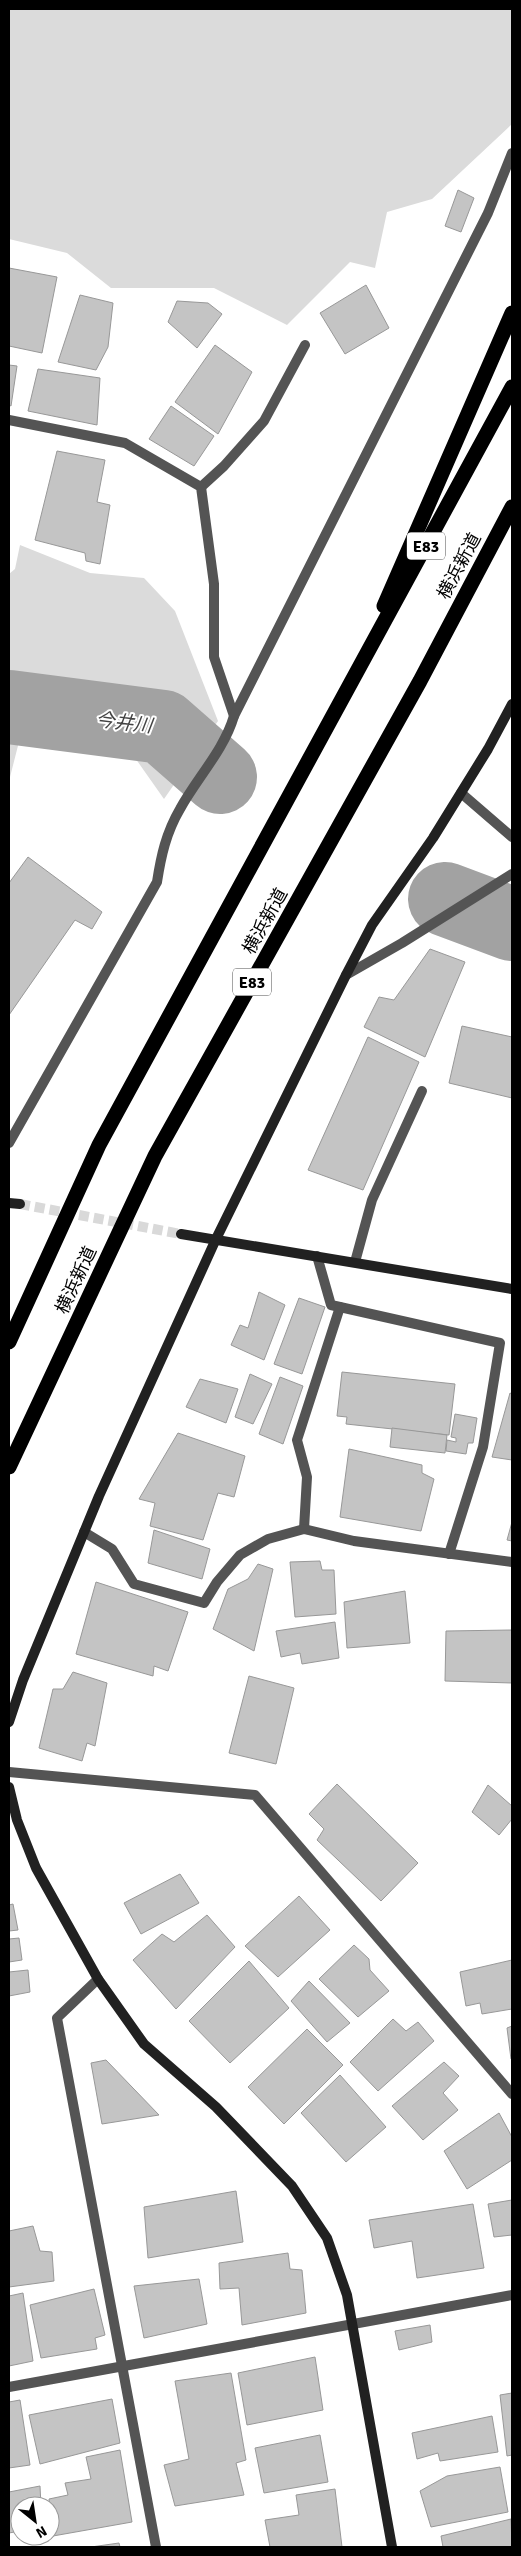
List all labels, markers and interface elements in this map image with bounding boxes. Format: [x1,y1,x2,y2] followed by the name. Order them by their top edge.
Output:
[432,529,486,603] street label: 横浜新道
[407,532,445,560] road number: E83
[94,708,156,739] water label: 今井川
[238,884,292,958] street label: 横浜新道
[233,969,271,996] road number: E83
[51,1243,101,1317] street label: 横浜新道
[10,2496,60,2546] north arrow
[33,2522,50,2542] text: N

